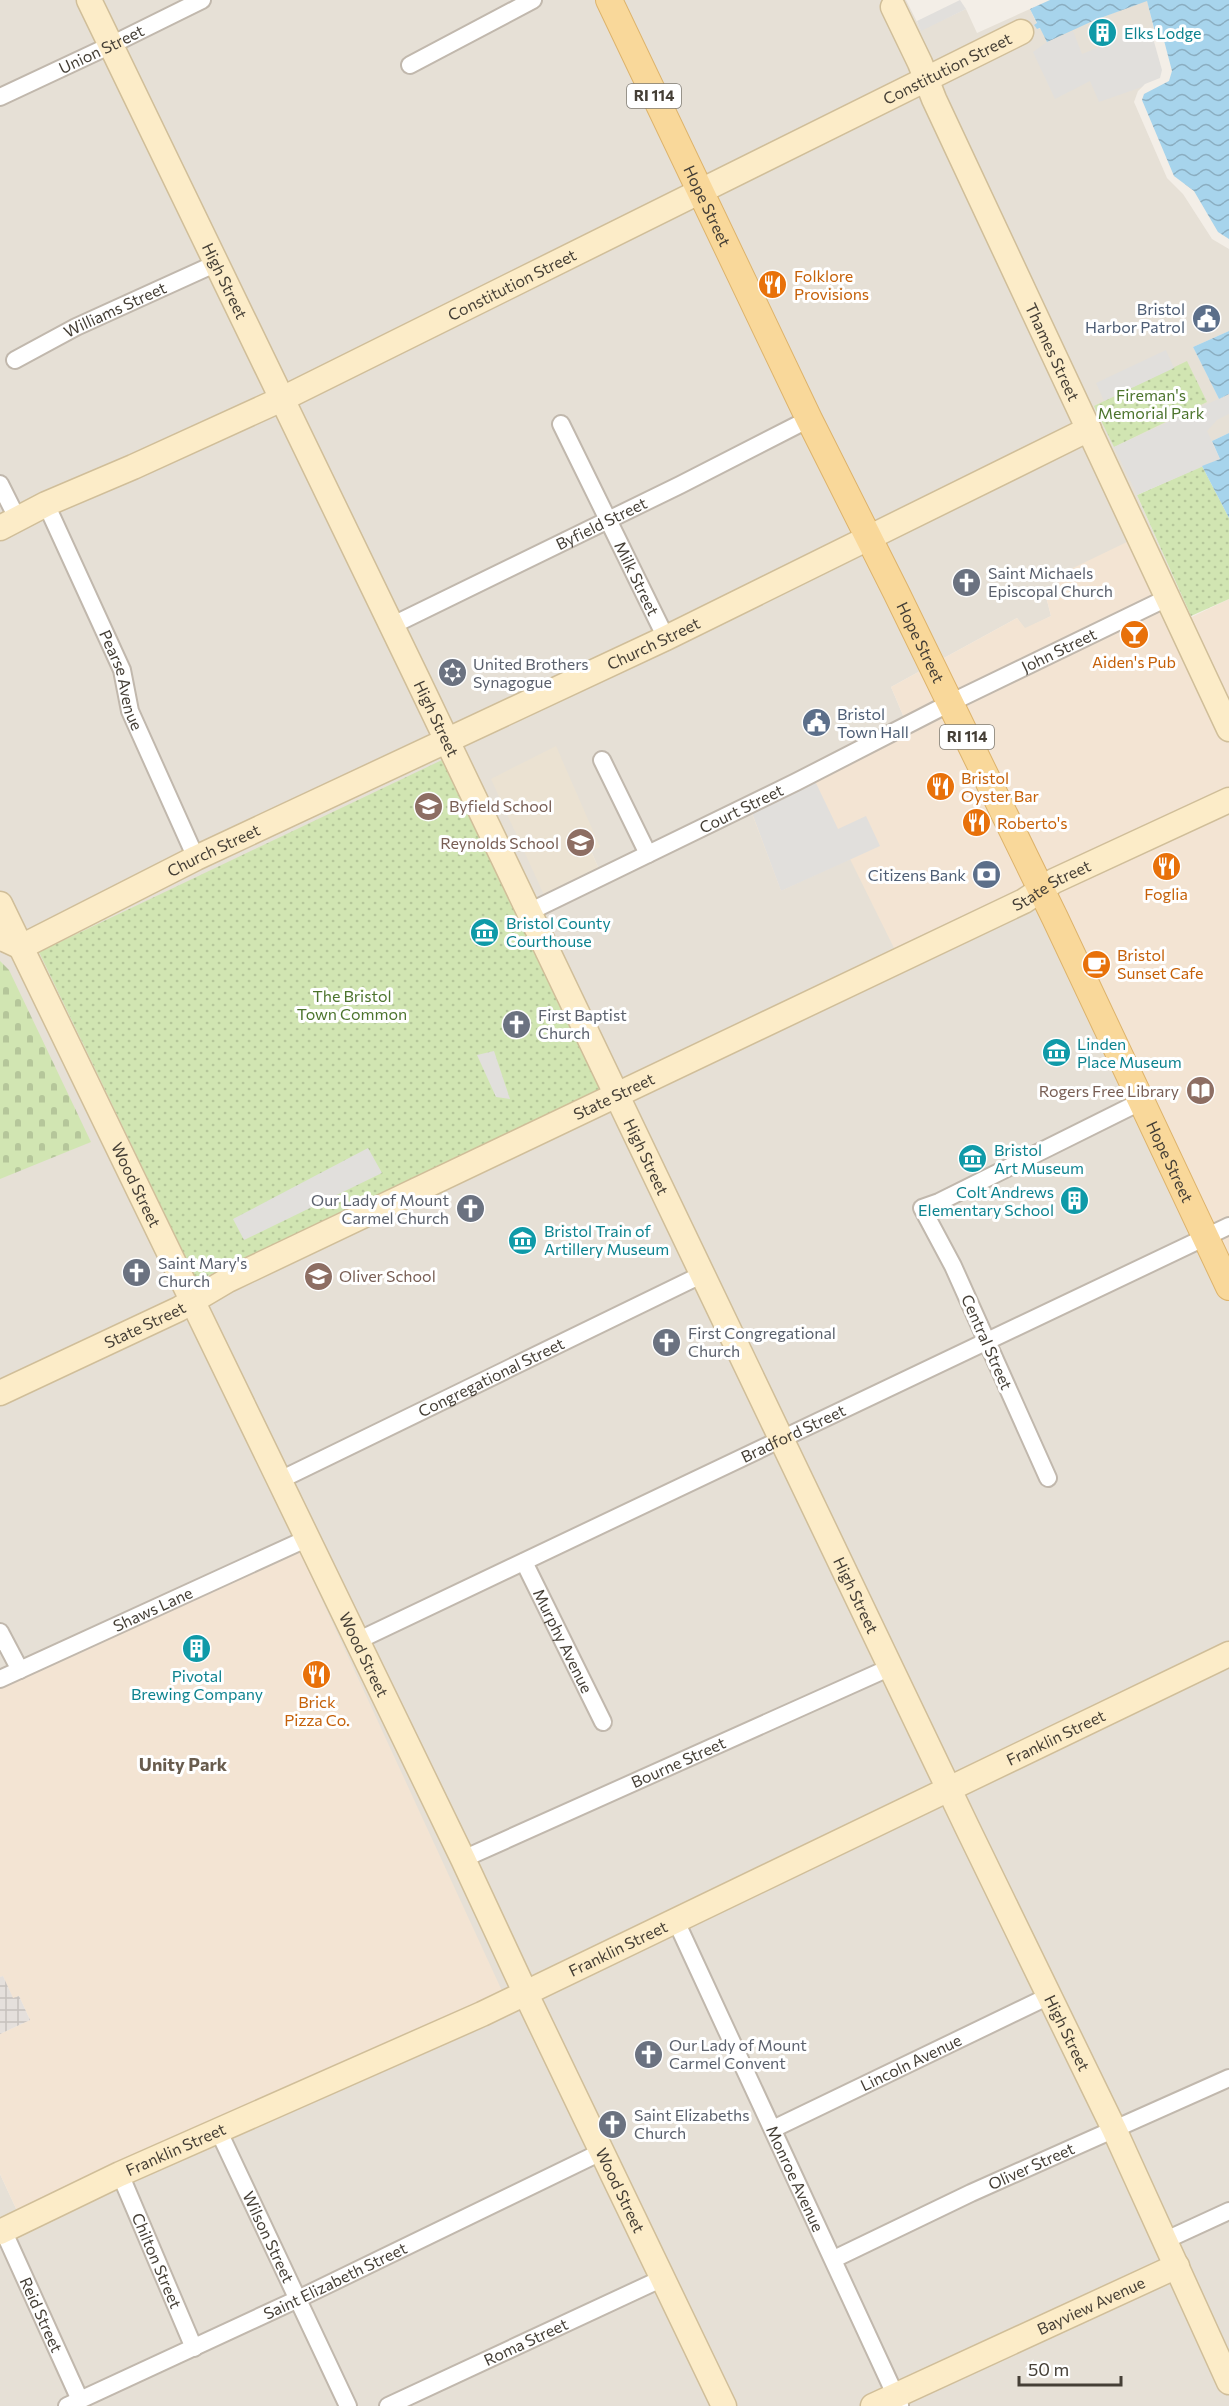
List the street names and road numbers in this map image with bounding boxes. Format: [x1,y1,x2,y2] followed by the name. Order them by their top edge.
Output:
[55,20,147,77] street label: Union Street
[880,28,1015,108] street label: Constitution Street
[627,84,681,108] road number: RI 114
[680,162,735,250] street label: Hope Street
[199,239,252,322] street label: High Street
[444,244,579,324] street label: Constitution Street
[60,277,169,341] street label: Williams Street
[1022,300,1084,404] street label: Thames Street
[552,492,650,553] street label: Byfield Street
[611,538,664,619] street label: Milk Street
[893,599,949,686] street label: Hope Street
[604,613,703,673] street label: Church Street
[1018,624,1100,676] street label: John Street
[96,627,147,733] street label: Pearse Avenue
[410,677,463,760] street label: High Street
[940,725,994,749] road number: RI 114
[696,780,786,837] street label: Court Street
[164,819,263,880] street label: Church Street
[1009,855,1094,914] street label: State Street
[570,1068,658,1123] street label: State Street
[620,1115,673,1198] street label: High Street
[1143,1118,1198,1206] street label: Hope Street
[108,1139,165,1230] street label: Wood Street
[958,1291,1017,1393] street label: Central Street
[101,1297,189,1352] street label: State Street
[415,1333,567,1420] street label: Congregational Street
[738,1400,849,1466] street label: Bradford Street
[830,1554,883,1637] street label: High Street
[110,1582,195,1635] street label: Shaws Lane
[530,1585,597,1696] street label: Murphy Avenue
[336,1609,393,1700] street label: Wood Street
[1003,1705,1108,1769] street label: Franklin Street
[628,1732,729,1791] street label: Bourne Street
[565,1916,671,1980] street label: Franklin Street
[1041,1991,1094,2074] street label: High Street
[857,2030,964,2094] street label: Lincoln Avenue
[122,2118,229,2179] street label: Franklin Street
[763,2122,828,2234] street label: Monroe Avenue
[985,2138,1077,2193] street label: Oliver Street
[592,2144,649,2236] street label: Wood Street
[239,2188,299,2286] street label: Wilson Street
[129,2210,186,2311] street label: Chilton Street
[260,2238,410,2323] street label: Saint Elizabeth Street
[1034,2272,1148,2338] street label: Bayview Avenue
[17,2274,67,2355] street label: Reid Street
[481,2314,571,2369] street label: Roma Street

